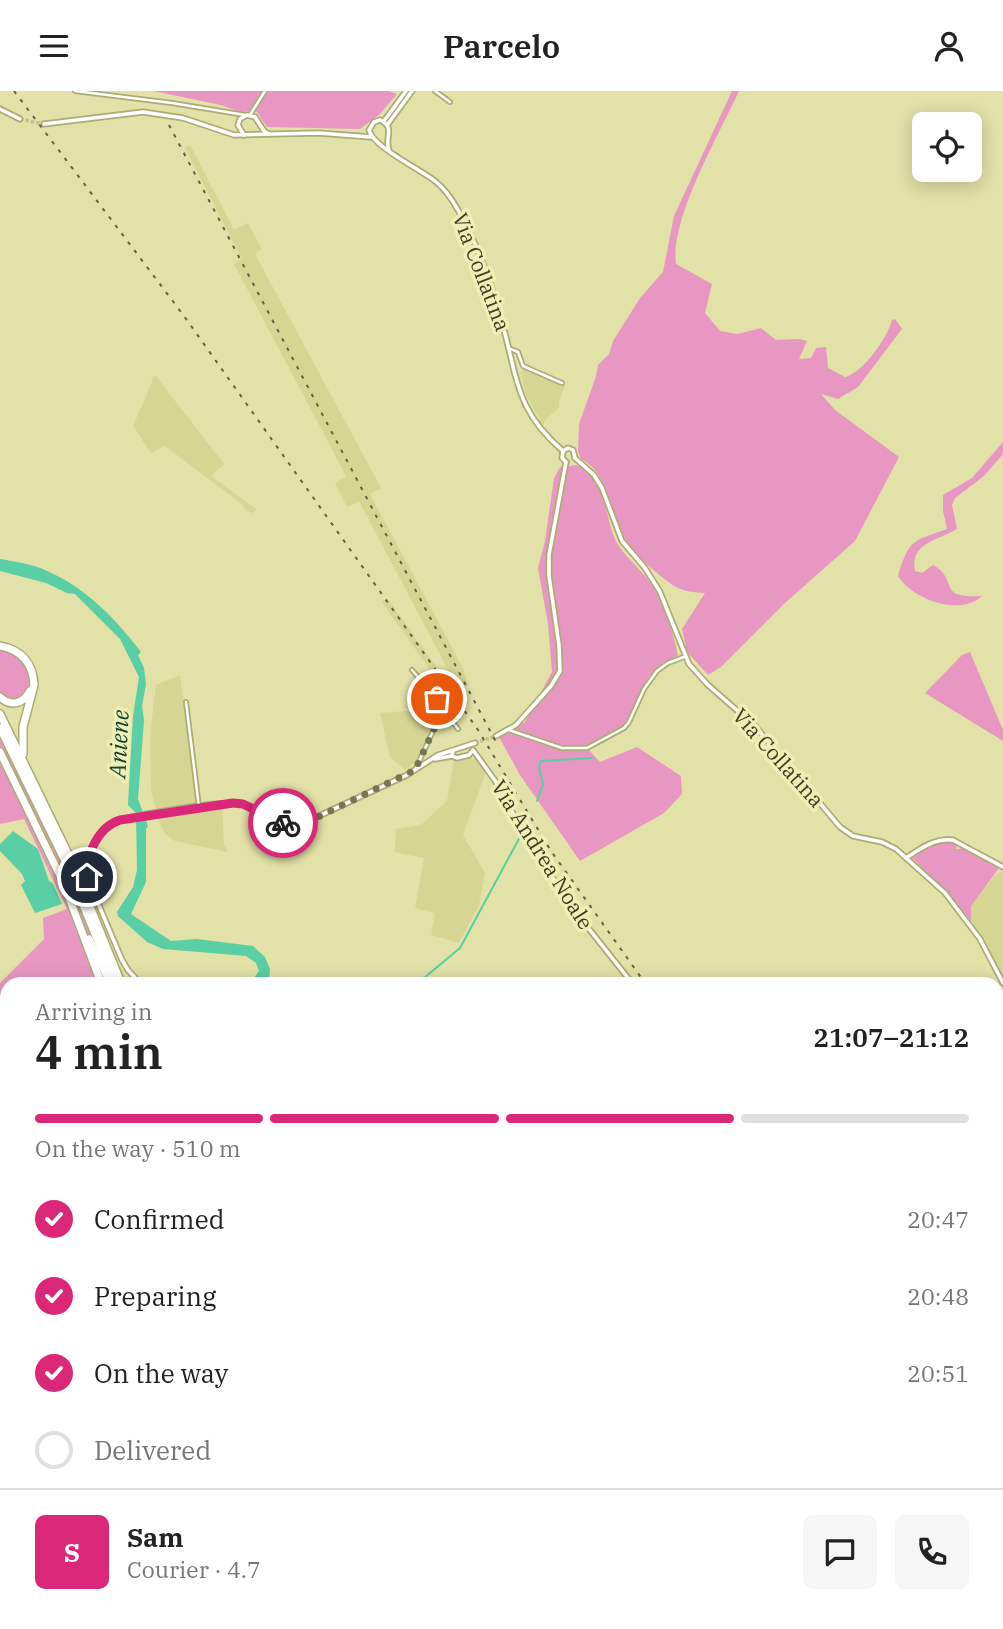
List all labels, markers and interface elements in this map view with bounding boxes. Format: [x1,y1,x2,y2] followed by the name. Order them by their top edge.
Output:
[443,25,560,67] text: Parcelo
[35,27,73,65] icon: menu
[930,27,968,65] icon: person
[912,112,982,182] map controls
[912,112,982,182] button: locate
[447,209,517,335] street label: Via Collatina
[407,669,467,729] pin
[418,680,456,718] icon: bag
[727,702,831,813] street label: Via Collatina
[101,709,135,781] water label: Aniene
[486,774,600,935] street label: Via Andrea Noale
[248,788,318,858] courier
[264,804,302,842] icon: bike
[57,847,117,907] pin
[68,858,106,896] icon: home
[35,996,152,1026] text: Arriving in
[813,1020,969,1054] text: 21:07–21:12
[35,1022,163,1082] text: 4 min
[35,1133,241,1163] text: On the way · 510 m
[35,1200,73,1238] icon: check
[94,1202,225,1236] text: Confirmed
[907,1204,969,1234] text: 20:47
[35,1277,73,1315] icon: check
[94,1279,216,1313] text: Preparing
[907,1281,969,1311] text: 20:48
[35,1354,73,1392] icon: check
[94,1356,228,1390] text: On the way
[907,1358,969,1388] text: 20:51
[94,1433,211,1467] text: Delivered
[803,1515,877,1589] button: chat
[895,1515,969,1589] button: phone
[127,1520,183,1554] text: Sam
[64,1535,80,1569] text: S
[127,1554,261,1584] text: Courier · 4.7

